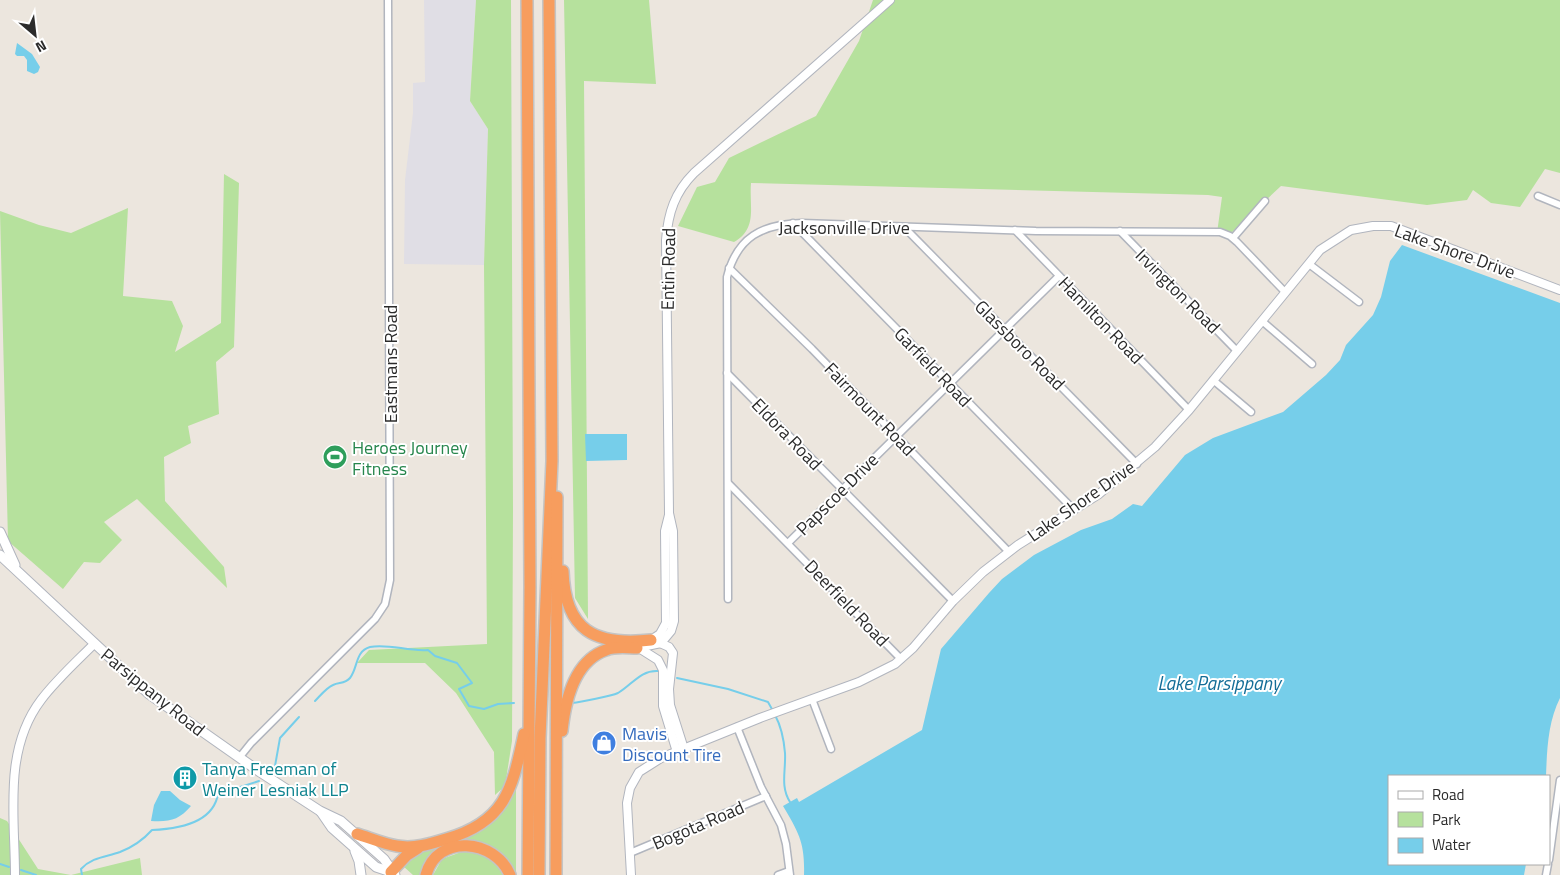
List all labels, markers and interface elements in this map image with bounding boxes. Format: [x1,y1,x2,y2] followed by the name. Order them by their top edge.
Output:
[10,10,60,60] north arrow
[32,35,51,58] text: N
[778,214,910,241] street label: Jacksonville Drive
[1391,217,1519,285] street label: Lake Shore Drive
[654,228,682,310] street label: Entin Road
[1129,242,1227,340] street label: Irvington Road
[1052,270,1150,370] street label: Hamilton Road
[969,294,1071,396] street label: Glassboro Road
[377,305,404,423] street label: Eastmans Road
[888,321,978,413] street label: Garfield Road
[818,356,922,462] street label: Fairmount Road
[746,392,828,476] street label: Eldora Road
[352,434,468,482] place label: Heroes Journey Fitness
[322,444,348,470] sports icon: Heroes Journey Fitness
[790,447,884,541] street label: Papscoe Drive
[1021,454,1141,548] street label: Lake Shore Drive
[799,553,895,653] street label: Deerfield Road
[95,641,211,743] street label: Parsippany Road
[1157,668,1283,697] water label: Lake Parsippany
[622,720,721,768] place label: Mavis Discount Tire
[591,730,617,756] shop icon: Mavis Discount Tire
[202,755,349,803] place label: Tanya Freeman of Weiner Lesniak LLP
[172,765,198,791] building icon: Tanya Freeman of Weiner Lesniak LLP
[1388,775,1550,865] legend
[1432,783,1464,806] text: Road
[648,794,748,856] street label: Bogota Road
[1432,808,1461,831] text: Park
[1432,833,1471,856] text: Water

